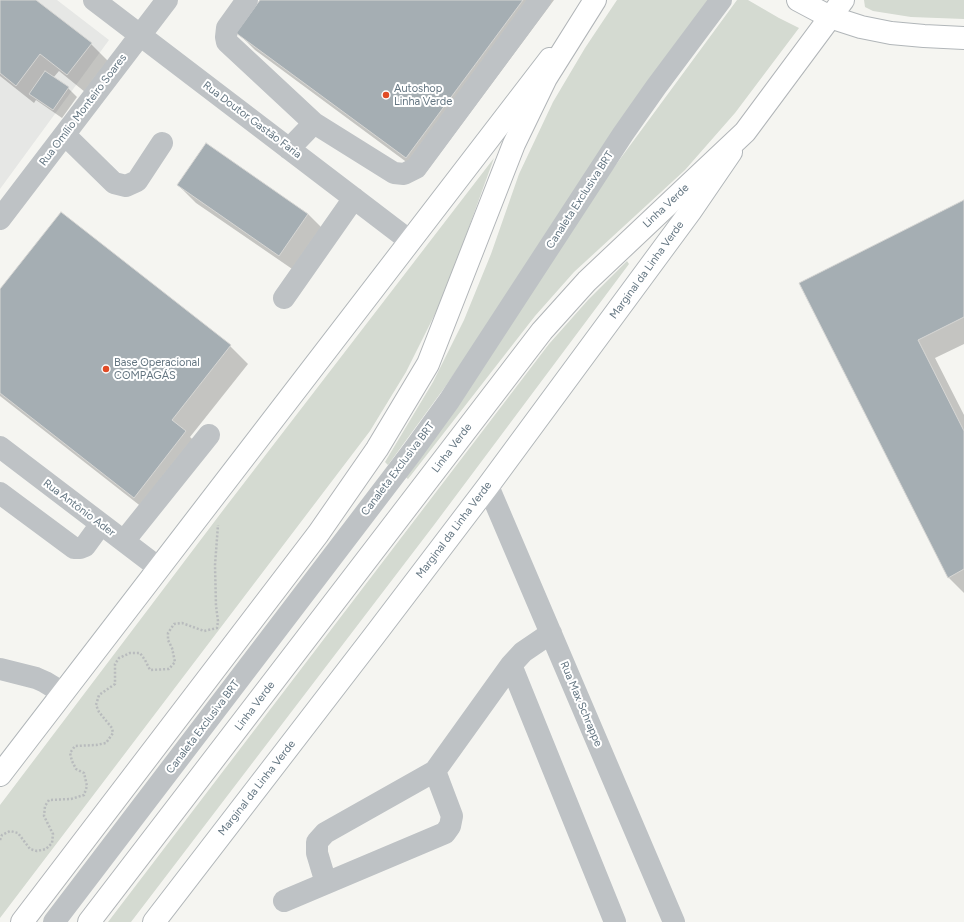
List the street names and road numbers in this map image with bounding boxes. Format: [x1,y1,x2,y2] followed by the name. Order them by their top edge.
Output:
[37,51,129,169] street label: Rua Omílio Monteiro Soares
[200,79,304,161] street label: Rua Doutor Gastão Faria
[544,149,616,251] street label: Canaleta Exclusiva BRT
[640,181,692,231] street label: Linha Verde
[607,219,687,321] street label: Marginal da Linha Verde
[359,420,437,518] street label: Canaleta Exclusiva BRT
[429,421,475,475] street label: Linha Verde
[40,477,118,539] street label: Rua Antônio Ader
[413,479,495,581] street label: Marginal da Linha Verde
[557,659,605,749] street label: Rua Max Schrappe
[164,678,242,776] street label: Canaleta Exclusiva BRT
[232,679,278,733] street label: Linha Verde
[216,738,298,838] street label: Marginal da Linha Verde

